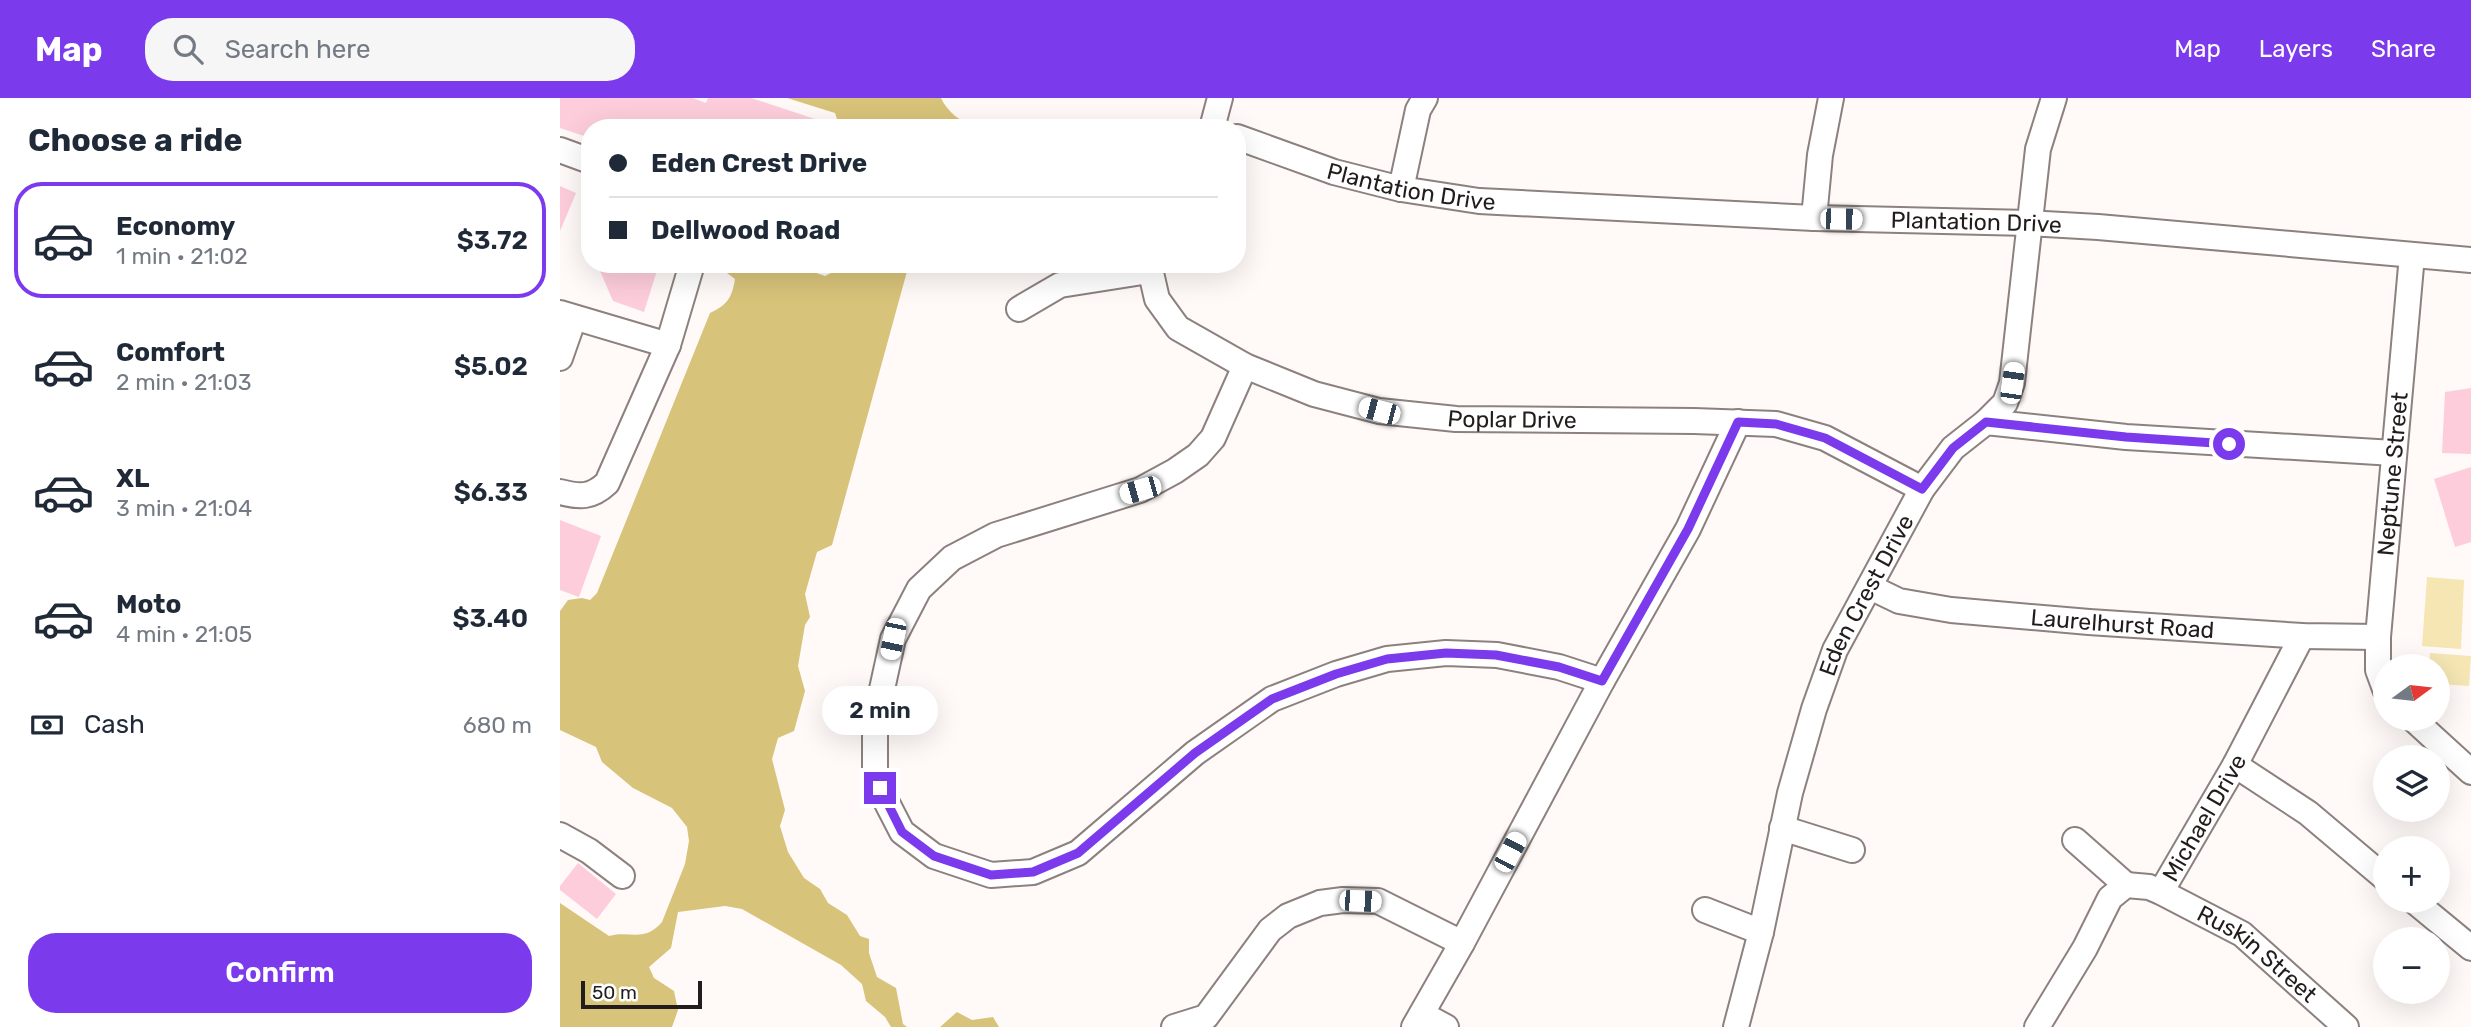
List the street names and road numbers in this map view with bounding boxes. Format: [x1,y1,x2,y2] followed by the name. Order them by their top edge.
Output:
[1324,157,1496,216] street label: Plantation Drive
[1890,206,2063,239] street label: Plantation Drive
[2371,391,2414,557] street label: Neptune Street
[1446,404,1577,434] street label: Poplar Drive
[1813,510,1920,680] street label: Eden Crest Drive
[2029,603,2215,644] street label: Laurelhurst Road
[2156,749,2252,886] street label: Michael Drive
[2193,899,2323,1008] street label: Ruskin Street

